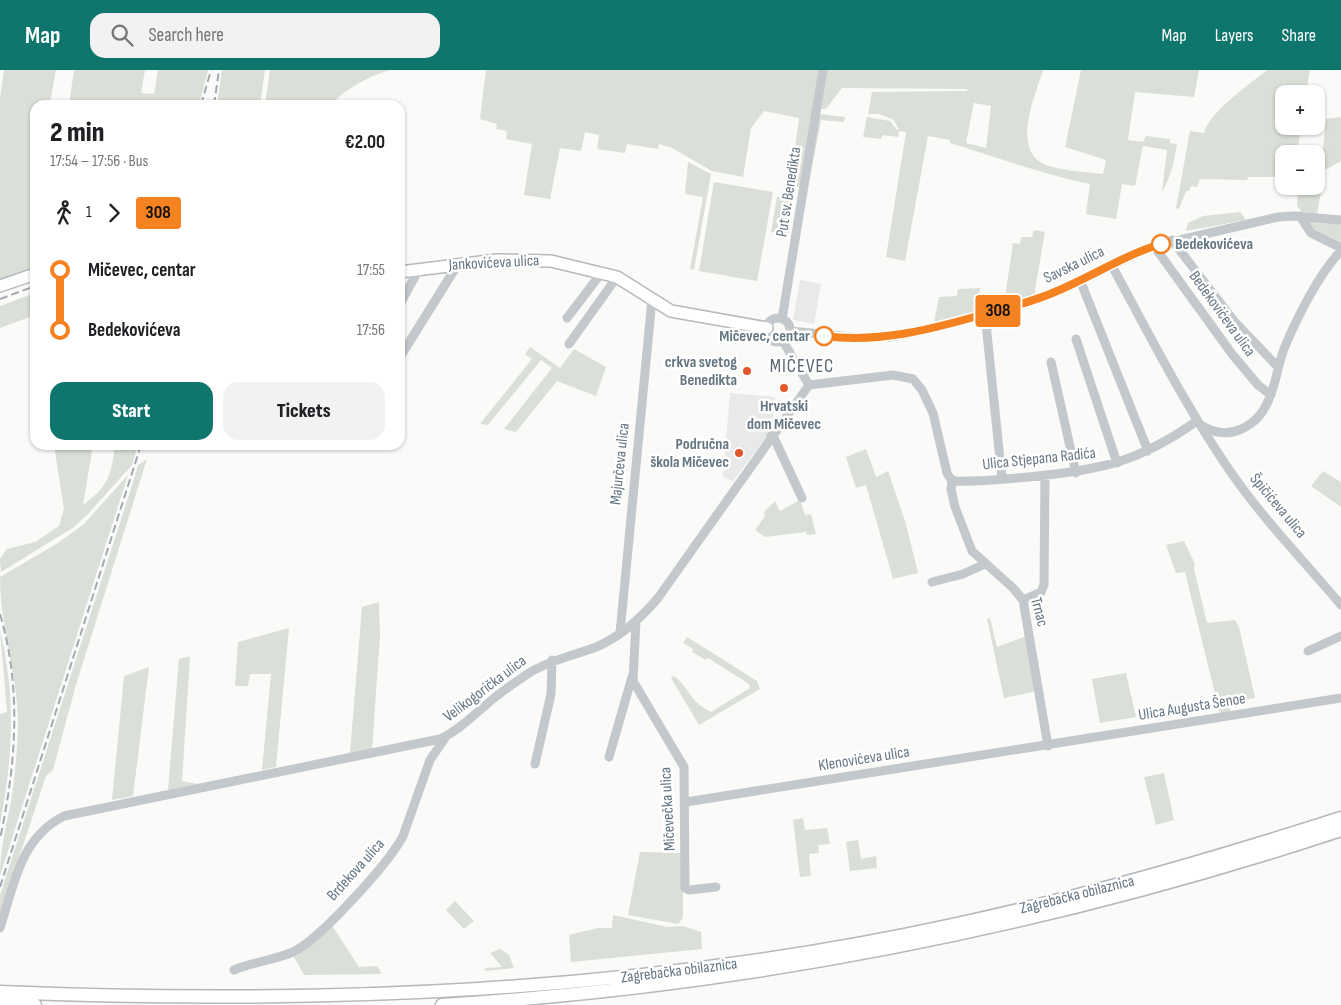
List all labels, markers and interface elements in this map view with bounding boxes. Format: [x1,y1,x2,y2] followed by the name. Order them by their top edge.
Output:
[90,13,440,58] search box
[25,21,60,50] text: Map
[108,21,136,49] icon: search
[148,24,224,47] text: Search here
[1162,25,1187,46] text: Map
[1215,25,1254,46] text: Layers
[1282,25,1316,46] text: Share
[1275,85,1325,195] map controls
[1275,85,1325,135] button: +
[50,116,104,149] text: 2 min
[345,131,385,154] text: €2.00
[1275,145,1325,195] button: −
[773,146,805,238] street label: Put sv. Benedikta
[50,152,148,171] text: 17:54 – 17:56 · Bus
[50,199,78,227] icon: walk
[100,199,128,227] icon: forward
[146,202,171,223] text: 308
[86,203,92,222] text: 1
[1151,234,1171,254] marker: Bedekovićeva
[1175,235,1253,254] place label: Bedekovićeva
[1041,242,1107,288] street label: Savska ulica
[447,251,540,275] street label: Jankovićeva ulica
[88,259,196,282] text: Mičevec, centar
[357,261,385,280] text: 17:55
[1185,268,1259,360] street label: Bedekovićeva ulica
[969,295,1027,327] line badge: 308
[985,300,1011,321] text: 308
[88,319,181,342] text: Bedekovićeva
[357,321,385,340] text: 17:56
[814,326,834,346] marker: Mičevec, centar
[719,327,810,346] place label: Mičevec, centar
[665,353,737,390] place label: crkva svetog Benedikta
[770,355,834,378] district label: MIČEVEC
[741,365,753,377] marker: crkva svetog Benedikta
[50,382,213,440] button: Start
[223,382,385,440] button: Tickets
[778,382,790,394] marker: Hrvatski dom Mičevec
[747,397,821,434] place label: Hrvatski dom Mičevec
[606,422,634,506] street label: Majurčeva ulica
[650,435,729,472] place label: Područna škola Mičevec
[981,444,1097,474] street label: Ulica Stjepana Radića
[733,447,745,459] marker: Područna škola Mičevec
[1246,470,1310,542] street label: Špičićeva ulica
[1026,595,1052,629] street label: Trnac
[440,652,530,726] street label: Velikogorička ulica
[1137,689,1247,725] street label: Ulica Augusta Šenoe
[817,742,911,776] street label: Klenovićeva ulica
[656,766,680,852] street label: Mičevečka ulica
[323,835,389,905] street label: Brdekova ulica
[1018,872,1136,918] street label: Zagrebačka obilaznica
[620,954,738,988] street label: Zagrebačka obilaznica

